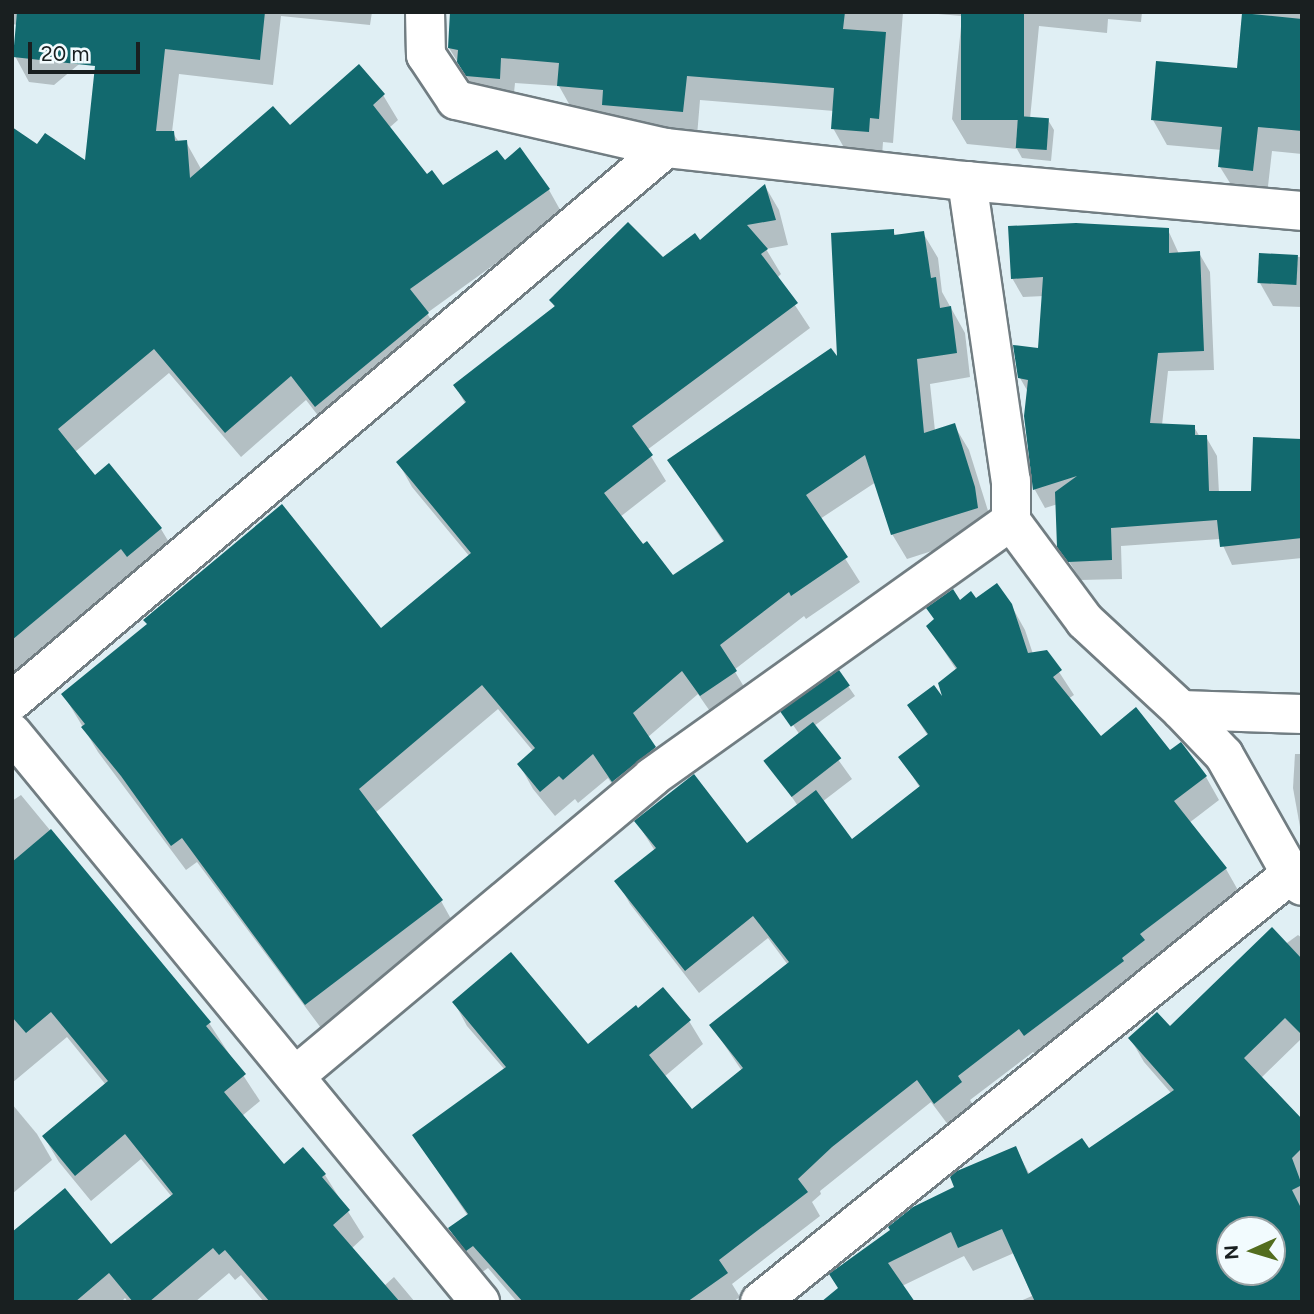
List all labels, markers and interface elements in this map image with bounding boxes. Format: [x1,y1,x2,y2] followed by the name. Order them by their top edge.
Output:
[32,28,144,72] scale bar
[41,41,89,66] text: 20 m
[1216,1216,1286,1286] north arrow
[1220,1244,1244,1260] text: N

